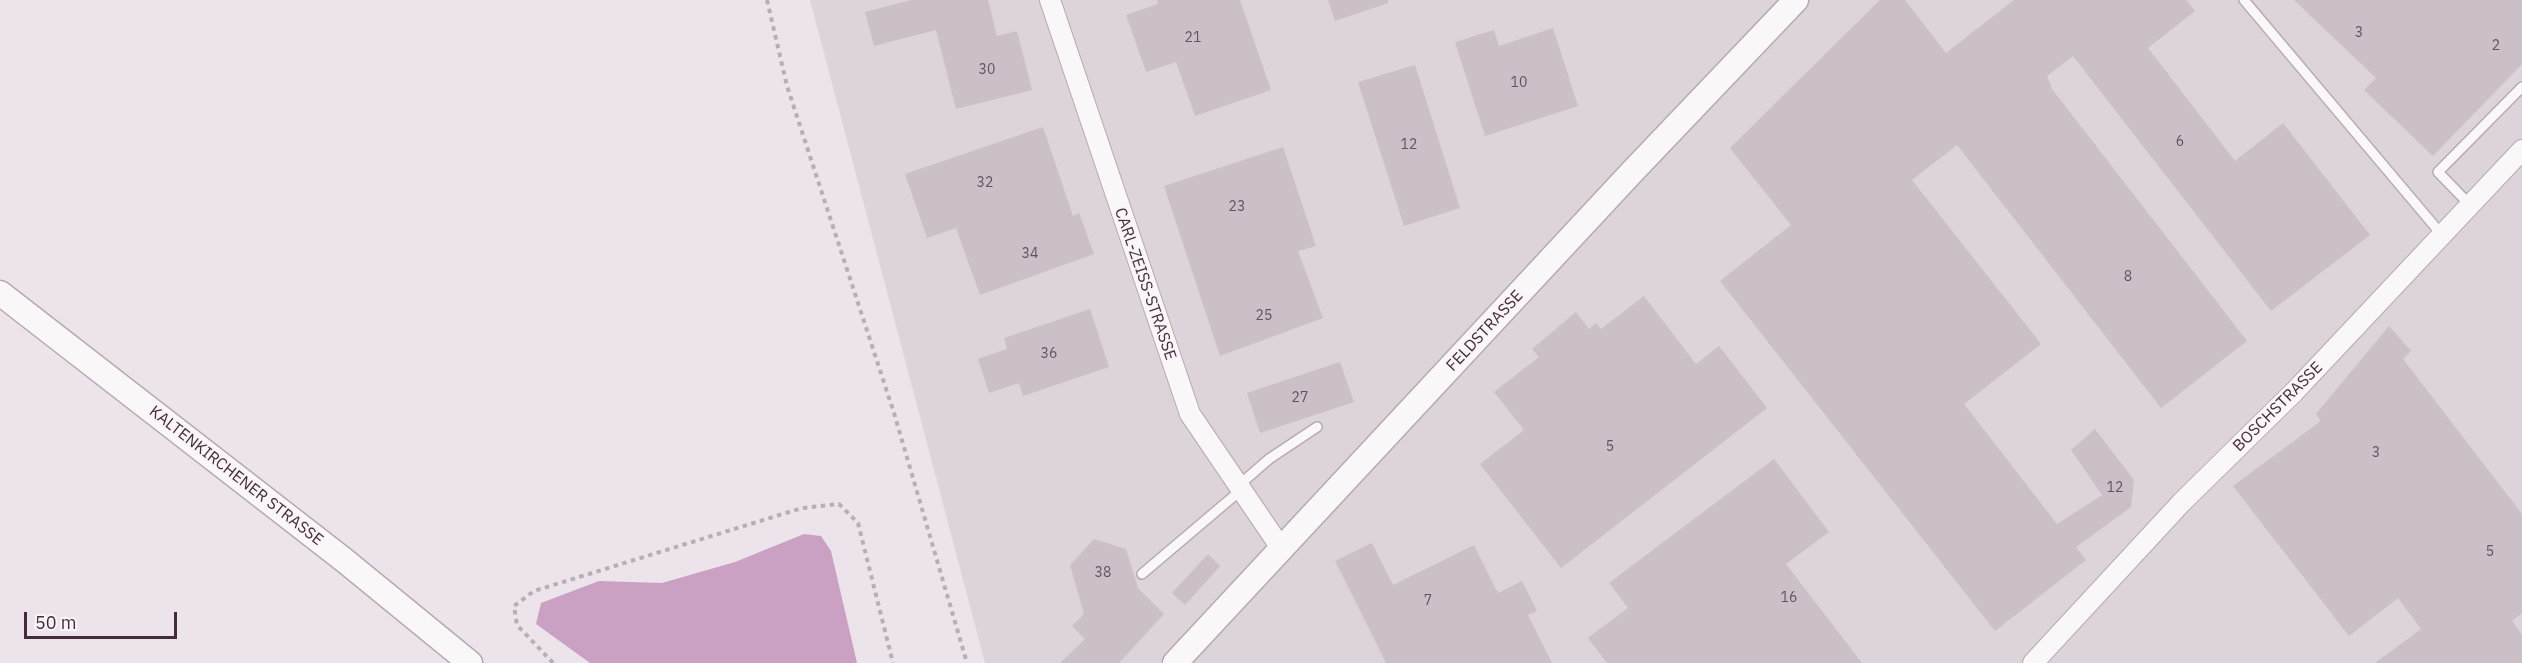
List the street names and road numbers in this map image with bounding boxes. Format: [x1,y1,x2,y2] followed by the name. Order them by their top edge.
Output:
[1110,205,1180,363] street label: CARL-ZEISS-STRASSE
[1443,287,1527,375] street label: FELDSTRASSE
[2229,358,2327,456] street label: BOSCHSTRASSE
[145,402,327,550] street label: KALTENKIRCHENER STRASSE

